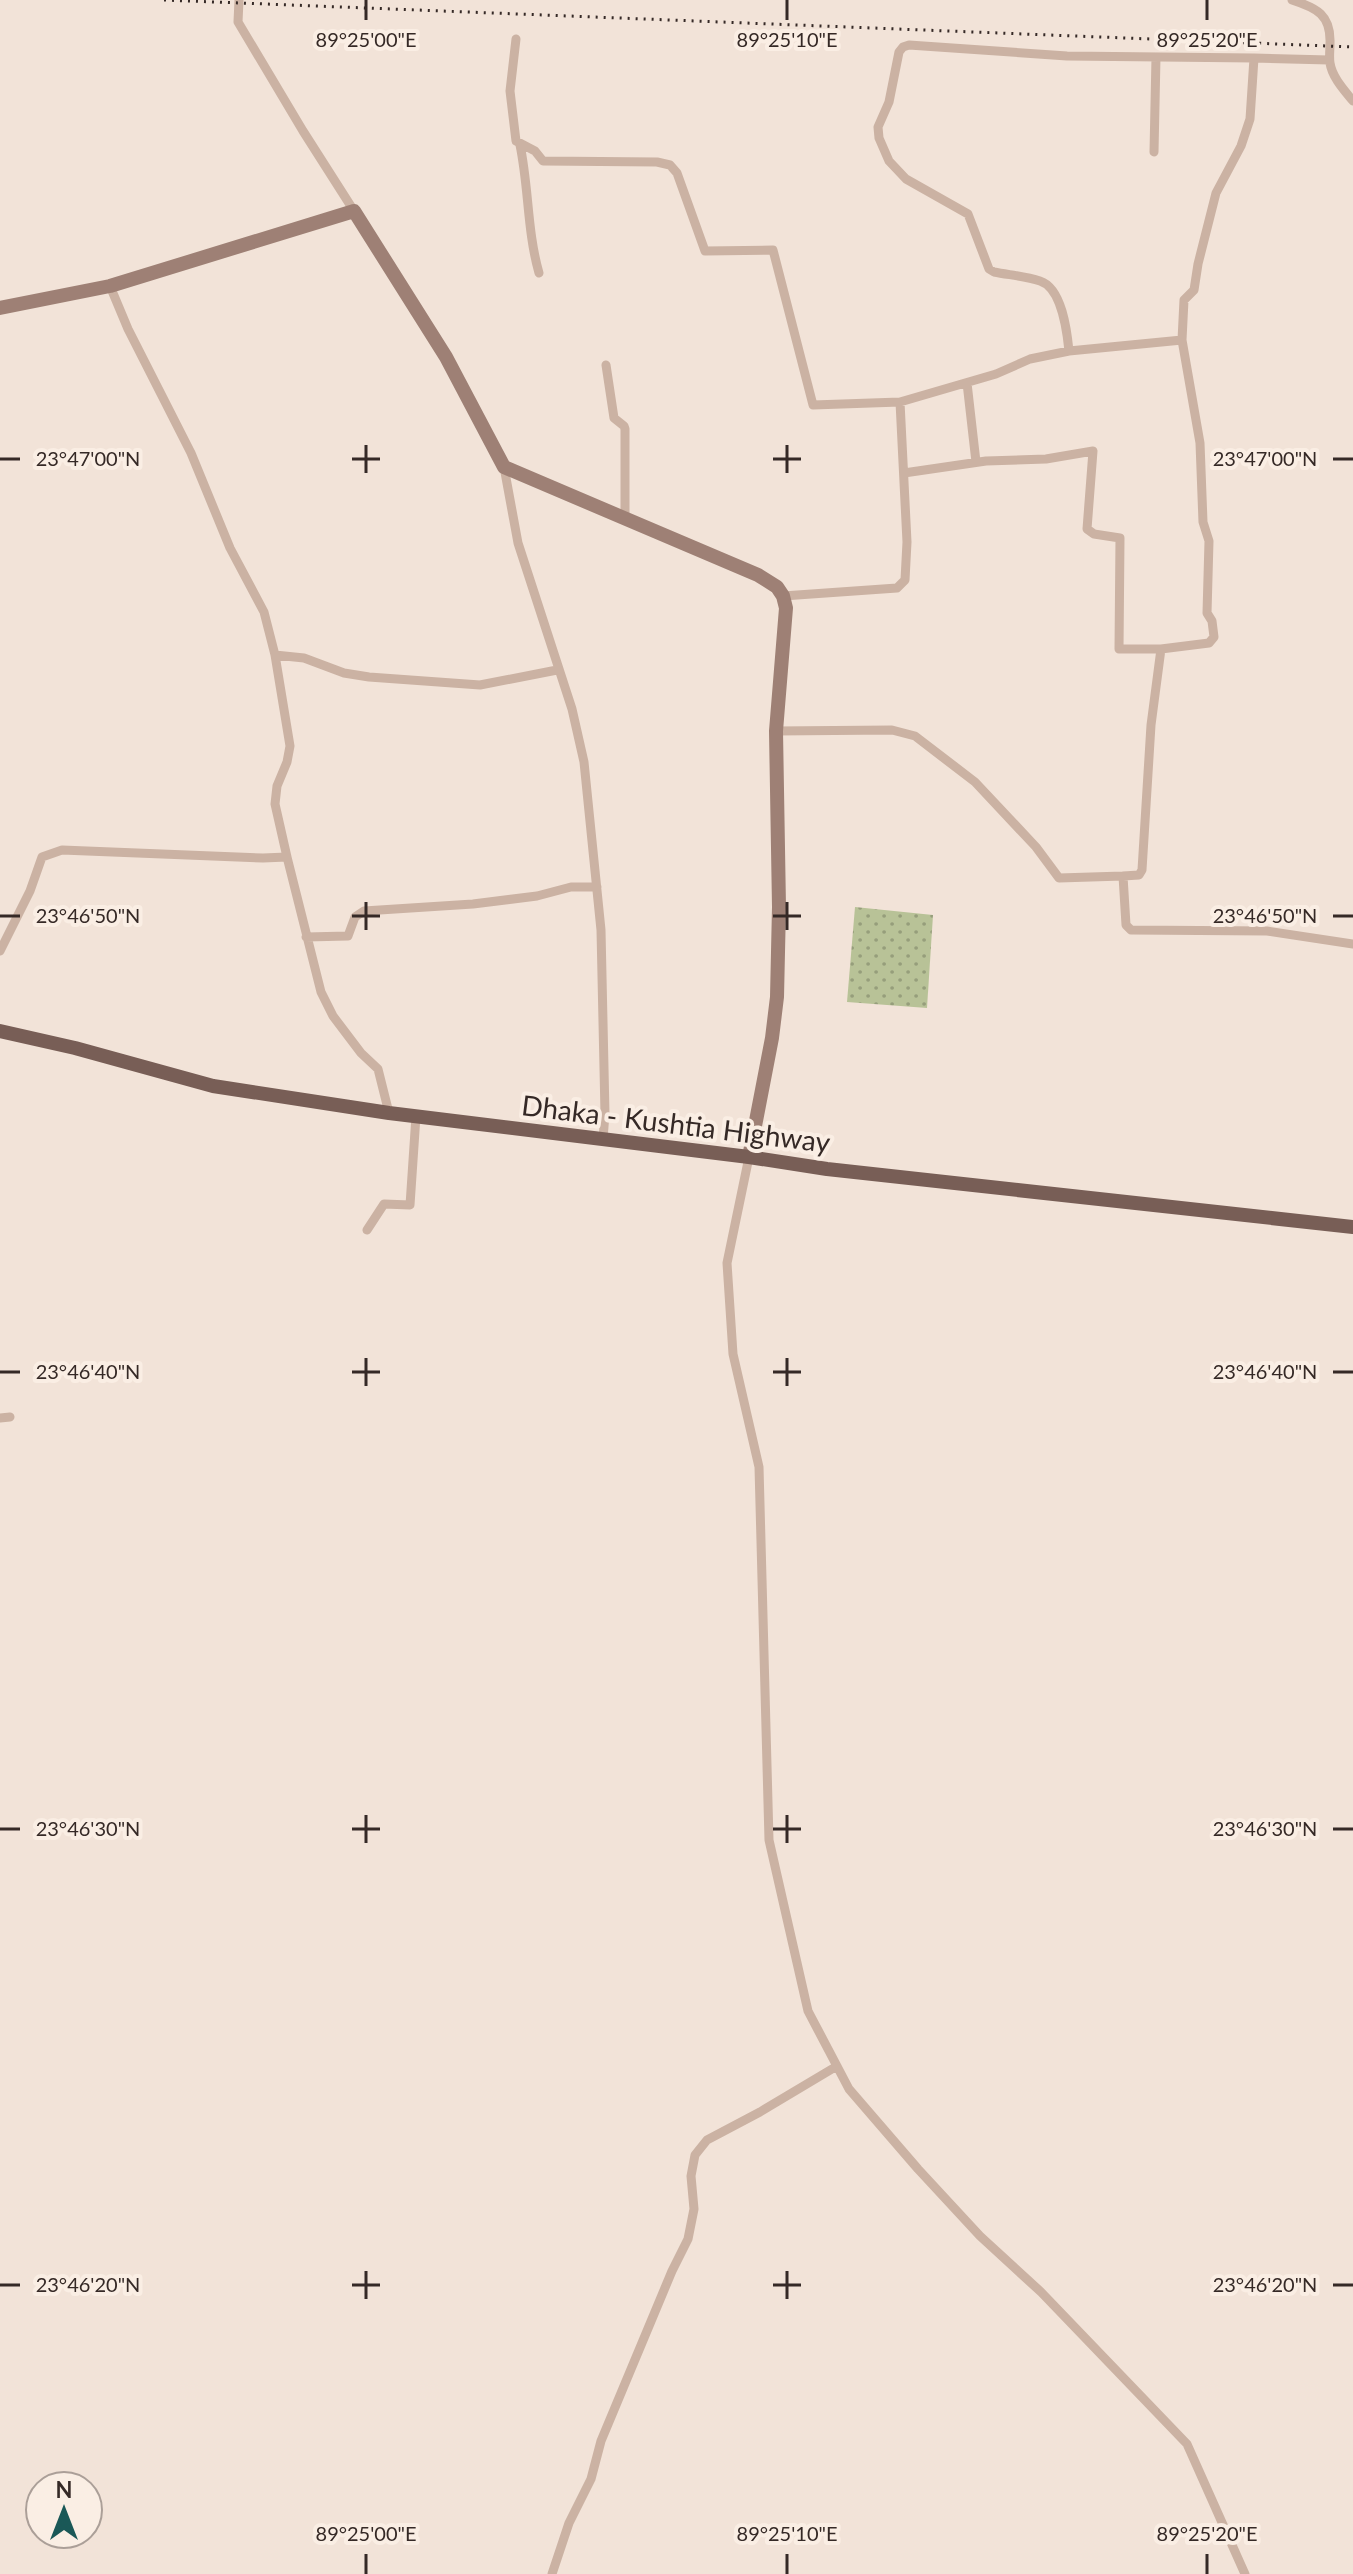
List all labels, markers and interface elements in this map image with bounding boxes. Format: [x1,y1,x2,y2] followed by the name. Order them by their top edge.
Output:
[316,27,416,51] text: 89°25'00"E
[737,27,837,51] text: 89°25'10"E
[1157,27,1257,51] text: 89°25'20"E
[36,446,140,470] text: 23°47'00"N
[1213,446,1317,470] text: 23°47'00"N
[36,903,140,927] text: 23°46'50"N
[1213,903,1317,927] text: 23°46'50"N
[520,1087,833,1159] street label: Dhaka - Kushtia Highway
[36,1359,140,1383] text: 23°46'40"N
[1213,1359,1317,1383] text: 23°46'40"N
[36,1816,140,1840] text: 23°46'30"N
[1213,1816,1317,1840] text: 23°46'30"N
[36,2272,140,2296] text: 23°46'20"N
[1213,2272,1317,2296] text: 23°46'20"N
[24,2470,104,2550] north arrow
[56,2476,72,2503] text: N
[316,2521,416,2545] text: 89°25'00"E
[737,2521,837,2545] text: 89°25'10"E
[1157,2521,1257,2545] text: 89°25'20"E

